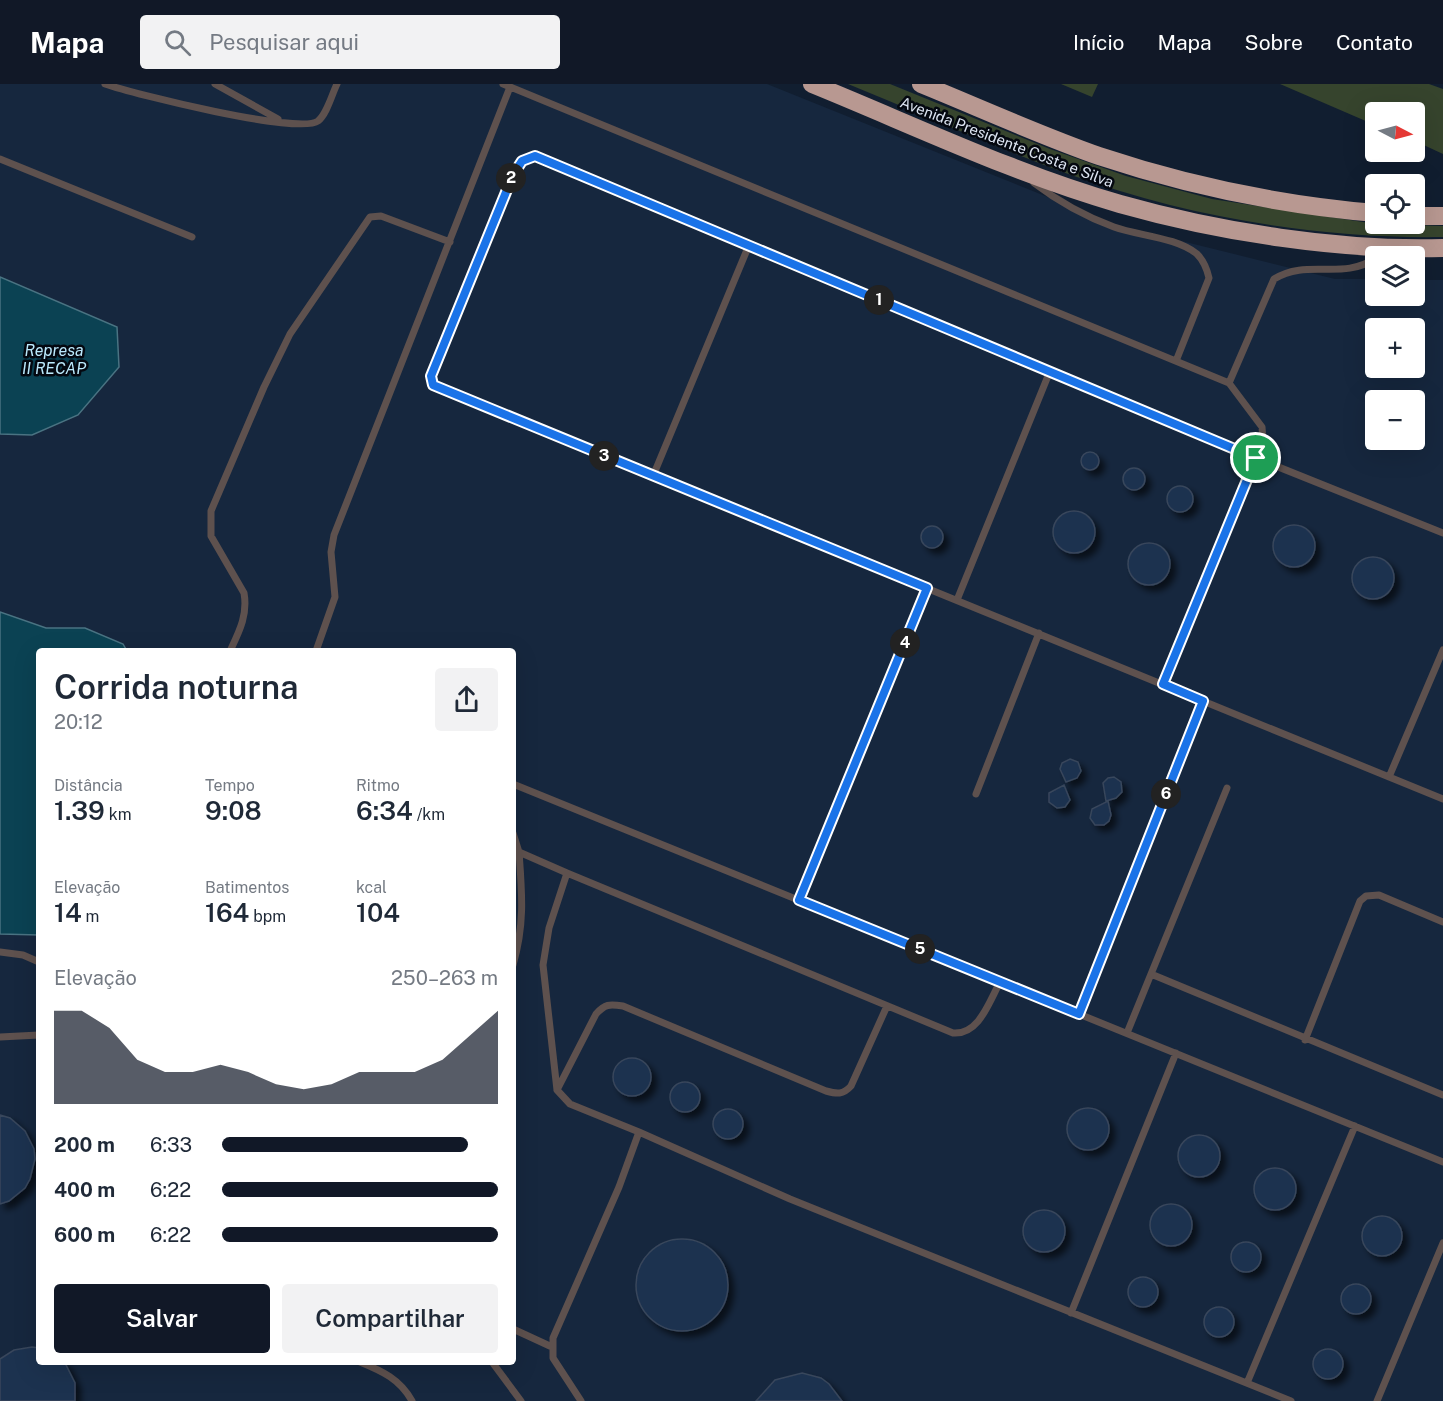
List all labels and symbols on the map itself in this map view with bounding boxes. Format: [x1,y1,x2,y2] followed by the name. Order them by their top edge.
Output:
[898,93,1116,191] street label: Avenida Presidente Costa e Silva
[1365,102,1425,162] north arrow
[496,163,526,193] pin: 2
[864,285,894,315] pin: 1
[22,341,87,378] water label: Represa II RECAP
[1230,432,1281,483] pin
[589,441,619,471] pin: 3
[890,628,920,658] pin: 4
[1151,779,1181,809] pin: 6
[905,934,935,964] pin: 5

